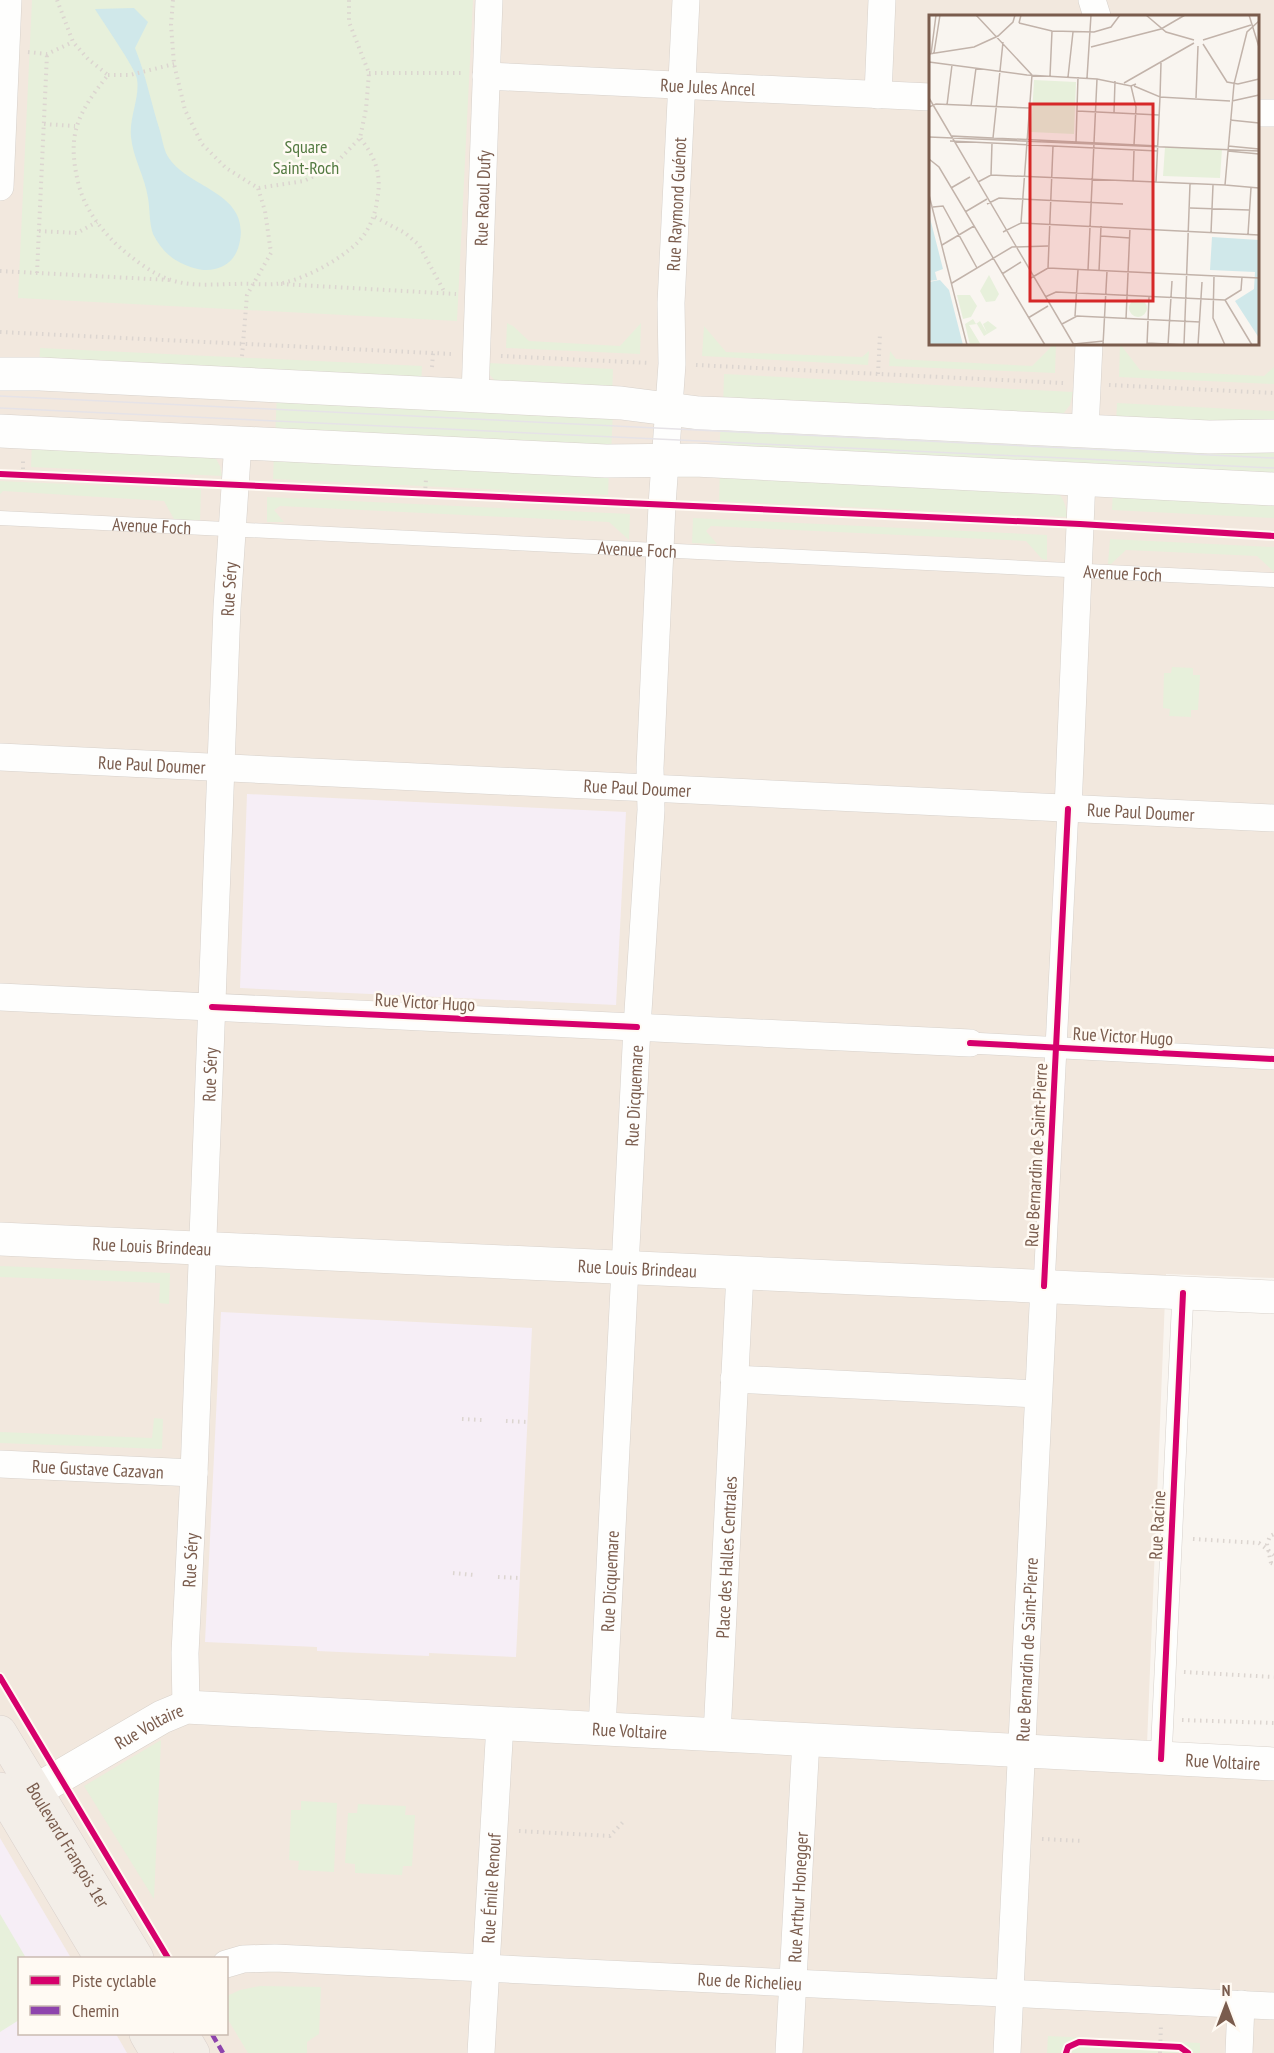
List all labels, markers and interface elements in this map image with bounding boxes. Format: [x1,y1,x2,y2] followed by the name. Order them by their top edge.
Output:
[929,15,1259,345] inset map
[660,73,757,100] street label: Rue Jules Ancel
[273,135,339,179] park label: Square Saint-Roch
[661,136,691,272] street label: Rue Raymond Guénot
[469,150,495,246] street label: Rue Raoul Dufy
[112,512,192,539] street label: Avenue Foch
[597,536,677,562] street label: Avenue Foch
[1083,559,1163,586] street label: Avenue Foch
[215,561,242,617] street label: Rue Séry
[98,750,206,778] street label: Rue Paul Doumer
[583,773,692,802] street label: Rue Paul Doumer
[1086,798,1195,826] street label: Rue Paul Doumer
[374,988,476,1016] street label: Rue Victor Hugo
[1072,1022,1174,1050] street label: Rue Victor Hugo
[620,1045,648,1147] street label: Rue Dicquemare
[197,1047,222,1102] street label: Rue Séry
[1020,1062,1052,1248] street label: Rue Bernardin de Saint-Pierre
[92,1232,212,1260] street label: Rue Louis Brindeau
[577,1254,697,1282] street label: Rue Louis Brindeau
[31,1454,164,1483] street label: Rue Gustave Cazavan
[710,1475,741,1639] street label: Place des Halles Centrales
[1144,1490,1170,1560] street label: Rue Racine
[595,1530,623,1632] street label: Rue Dicquemare
[177,1532,203,1588] street label: Rue Séry
[1011,1557,1042,1742] street label: Rue Bernardin de Saint-Pierre
[110,1698,187,1754] street label: Rue Voltaire
[591,1717,668,1744] street label: Rue Voltaire
[1185,1748,1261,1775] street label: Rue Voltaire
[22,1778,115,1912] street label: Boulevard François 1er
[476,1831,505,1944] street label: Rue Émile Renouf
[782,1831,813,1963] street label: Rue Arthur Honegger
[18,1957,228,2035] legend
[697,1967,802,1995] street label: Rue de Richelieu
[72,1969,156,1992] text: Piste cyclable
[1196,1975,1256,2035] north arrow
[1222,1980,1230,2000] text: N
[72,1999,119,2022] text: Chemin

